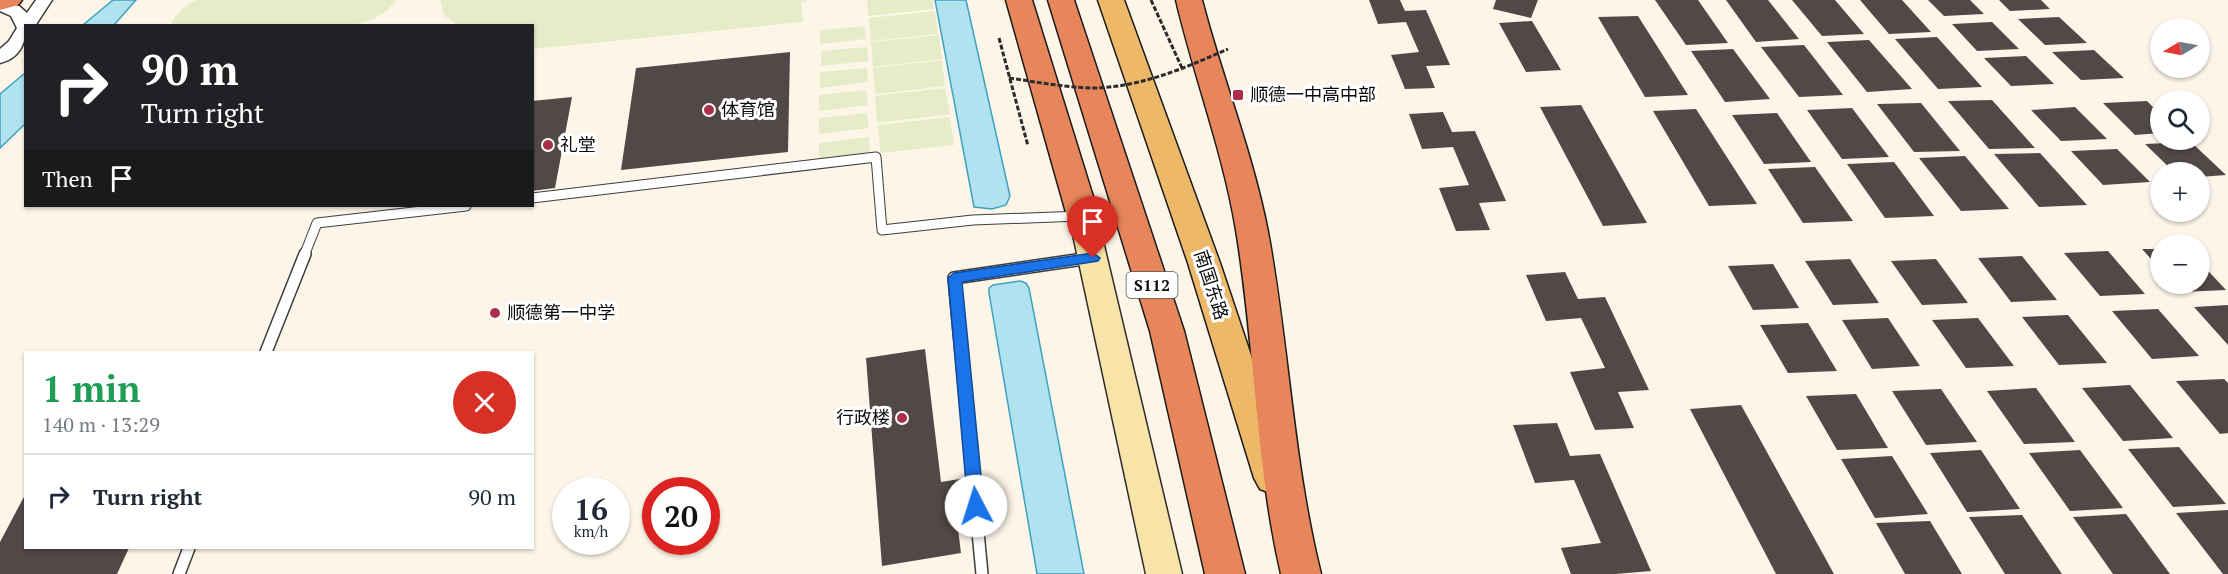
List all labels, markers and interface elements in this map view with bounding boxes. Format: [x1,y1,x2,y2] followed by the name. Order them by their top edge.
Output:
[2150,18,2210,78] north arrow
[2150,18,2210,294] map controls
[141,41,239,97] text: 90 m
[42,48,120,126] icon: right
[1250,82,1376,106] place label: 顺德一中高中部
[1231,88,1245,102] marker: 顺德一中高中部
[2150,90,2210,150] button: search
[141,95,264,131] text: Turn right
[721,97,775,121] place label: 体育馆
[702,103,716,117] marker: 体育馆
[560,132,596,156] place label: 礼堂
[541,138,555,152] marker: 礼堂
[105,162,138,195] icon: arrive
[2150,162,2210,222] button: +
[42,164,93,193] text: Then
[1067,196,1118,258] pin
[1076,205,1109,238] icon: arrive
[2150,234,2210,294] button: −
[1189,247,1234,323] street label: 南国东路
[1126,272,1178,298] road number: S112
[507,300,615,324] place label: 顺德第一中学
[488,306,502,320] marker: 顺德第一中学
[42,365,140,412] text: 1 min
[453,371,516,434] button: close
[836,405,890,429] place label: 行政楼
[42,411,160,438] text: 140 m · 13:29
[895,411,909,425] marker: 行政楼
[944,474,1008,538] position arrow
[642,477,720,555] speed limit sign: 20
[42,480,75,513] icon: right
[93,482,202,511] text: Turn right
[468,482,516,511] text: 90 m
[574,489,608,529] text: 16
[574,521,608,541] text: km/h

